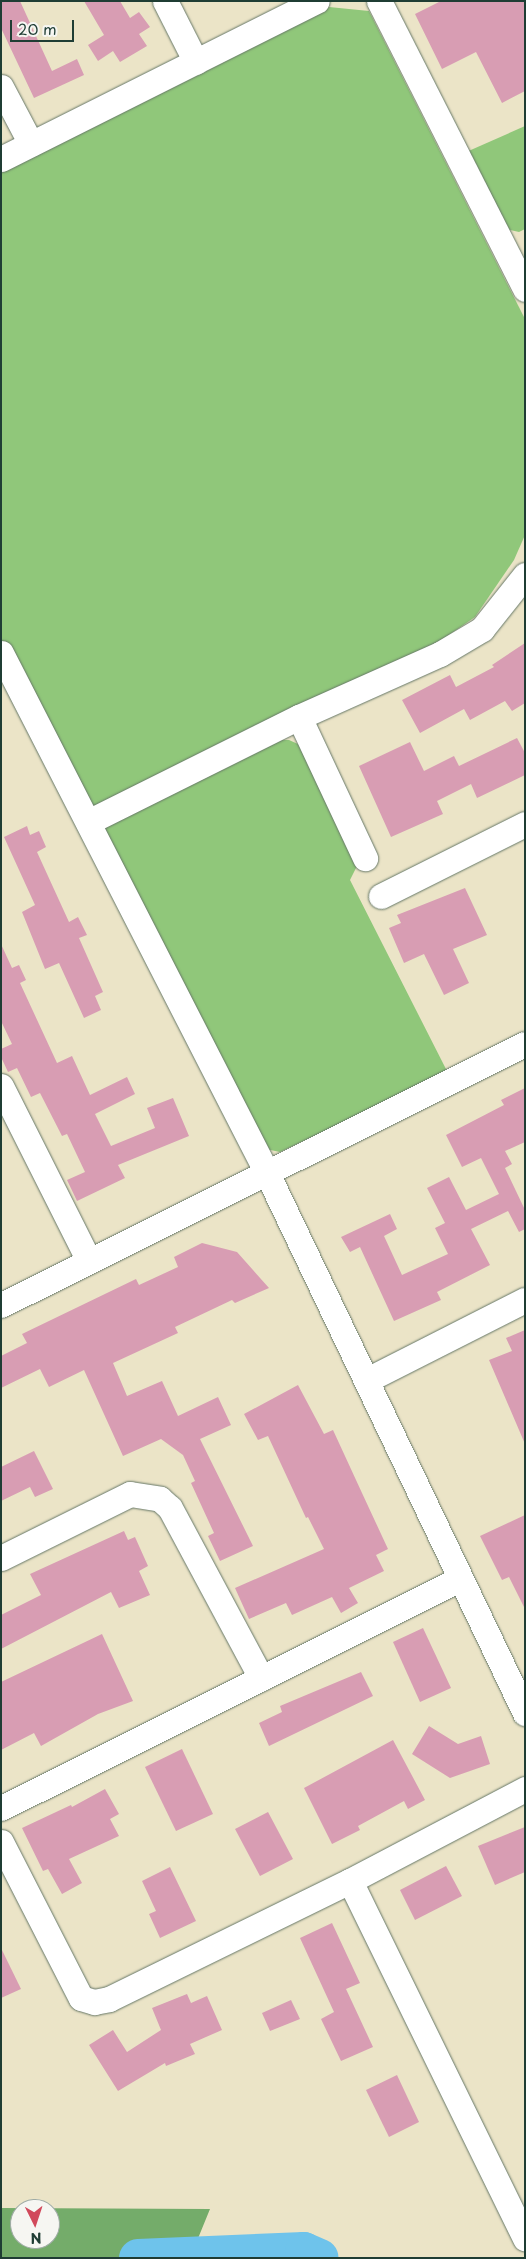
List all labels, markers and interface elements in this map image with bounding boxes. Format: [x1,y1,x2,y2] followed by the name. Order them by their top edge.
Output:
[12,10,76,42] scale bar
[18,17,57,40] text: 20 m
[10,2199,60,2249] north arrow
[30,2228,42,2249] text: N

